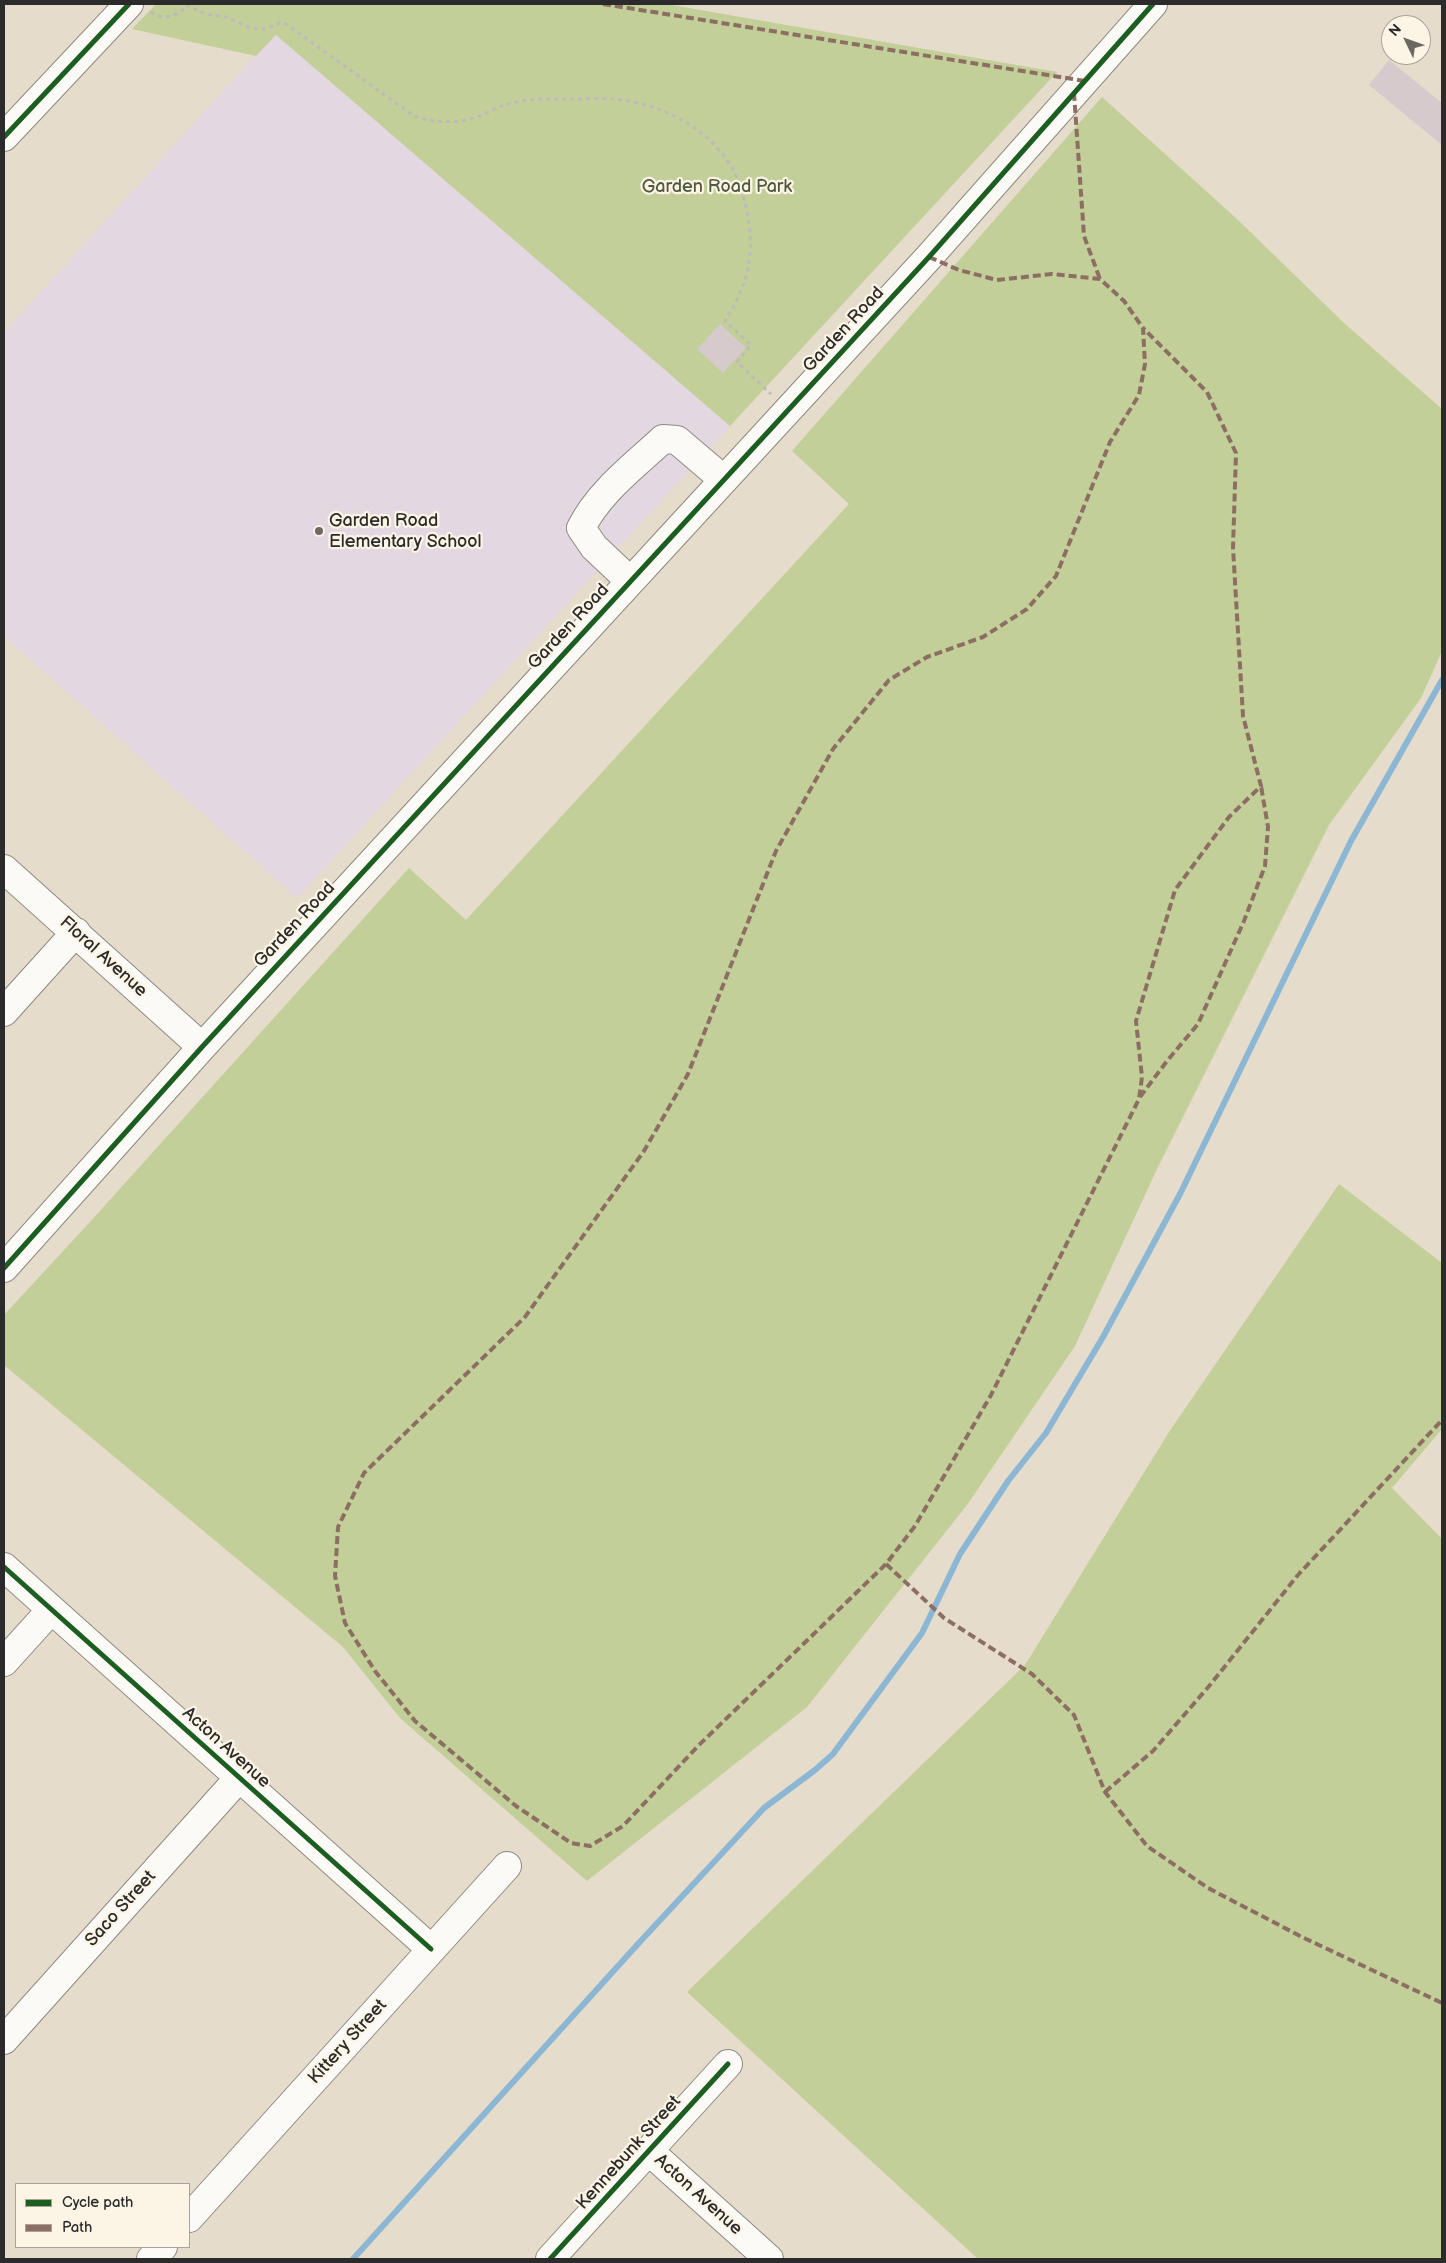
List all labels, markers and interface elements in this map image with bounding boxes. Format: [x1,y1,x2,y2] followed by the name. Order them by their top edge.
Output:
[1381,15,1431,65] north arrow
[1385,21,1405,40] text: N
[642,176,792,198] park label: Garden Road Park
[799,283,889,377] street label: Garden Road
[329,510,482,552] place label: Garden Road Elementary School
[313,525,325,537] marker: Garden Road Elementary School
[524,580,614,674] street label: Garden Road
[250,878,340,972] street label: Garden Road
[55,912,151,1002] street label: Floral Avenue
[178,1703,274,1793] street label: Acton Avenue
[81,1866,161,1952] street label: Saco Street
[304,1995,392,2089] street label: Kittery Street
[572,2091,686,2215] street label: Kennebunk Street
[650,2150,746,2240] street label: Acton Avenue
[15,2183,190,2248] legend
[62,2193,133,2212] text: Cycle path
[62,2218,92,2237] text: Path

